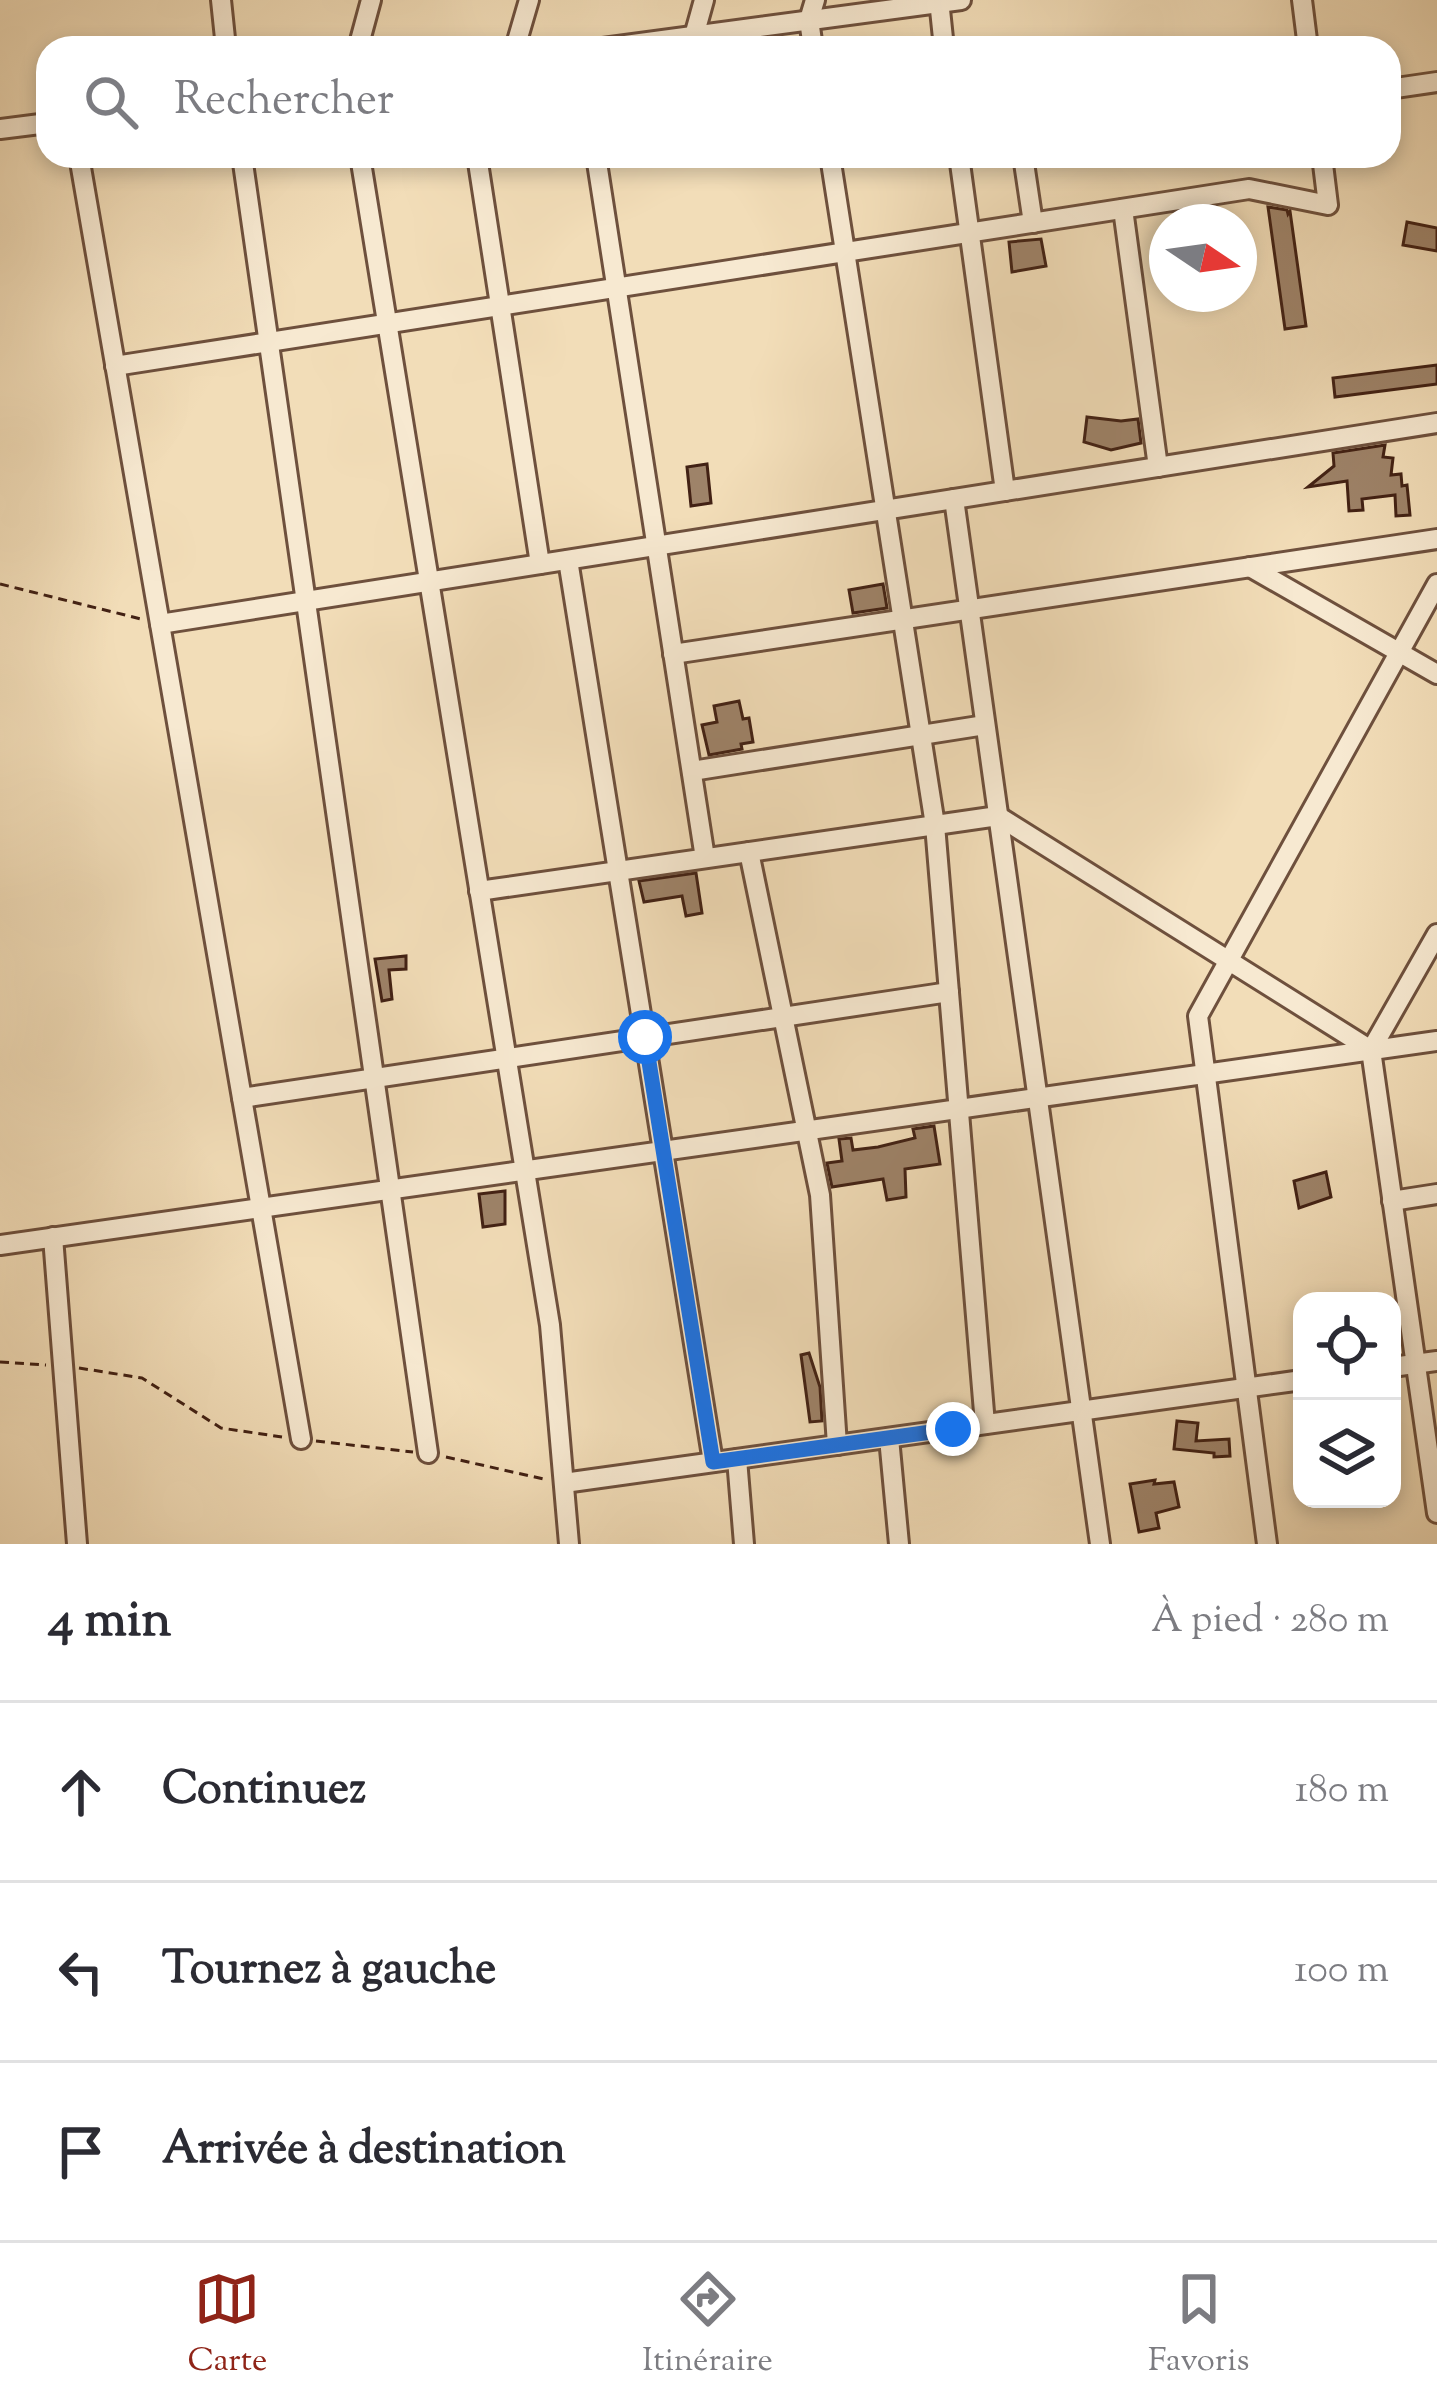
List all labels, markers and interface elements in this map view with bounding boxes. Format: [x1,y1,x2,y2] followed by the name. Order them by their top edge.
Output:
[36,36,1401,168] search box
[78,69,144,135] icon: search
[174,70,394,135] text: Rechercher
[1149,204,1257,312] north arrow
[618,1010,672,1064] route start
[1293,1292,1401,1508] map controls
[1293,1292,1401,1400] button: locate
[1293,1400,1401,1508] button: layers
[926,1402,980,1456] route end
[48,1586,171,1659] text: 4 min
[1151,1594,1389,1650] text: À pied · 280 m
[48,1759,114,1825] icon: ahead
[162,1759,366,1824] text: Continuez
[1295,1764,1389,1820] text: 180 m
[48,1939,114,2005] icon: left
[162,1939,496,2004] text: Tournez à gauche
[1294,1944,1389,2000] text: 100 m
[48,2119,114,2185] icon: arrive
[162,2119,566,2184] text: Arrivée à destination
[187,2266,267,2386] tab: Carte
[642,2266,773,2386] tab: Itinéraire
[1148,2266,1250,2386] tab: Favoris

